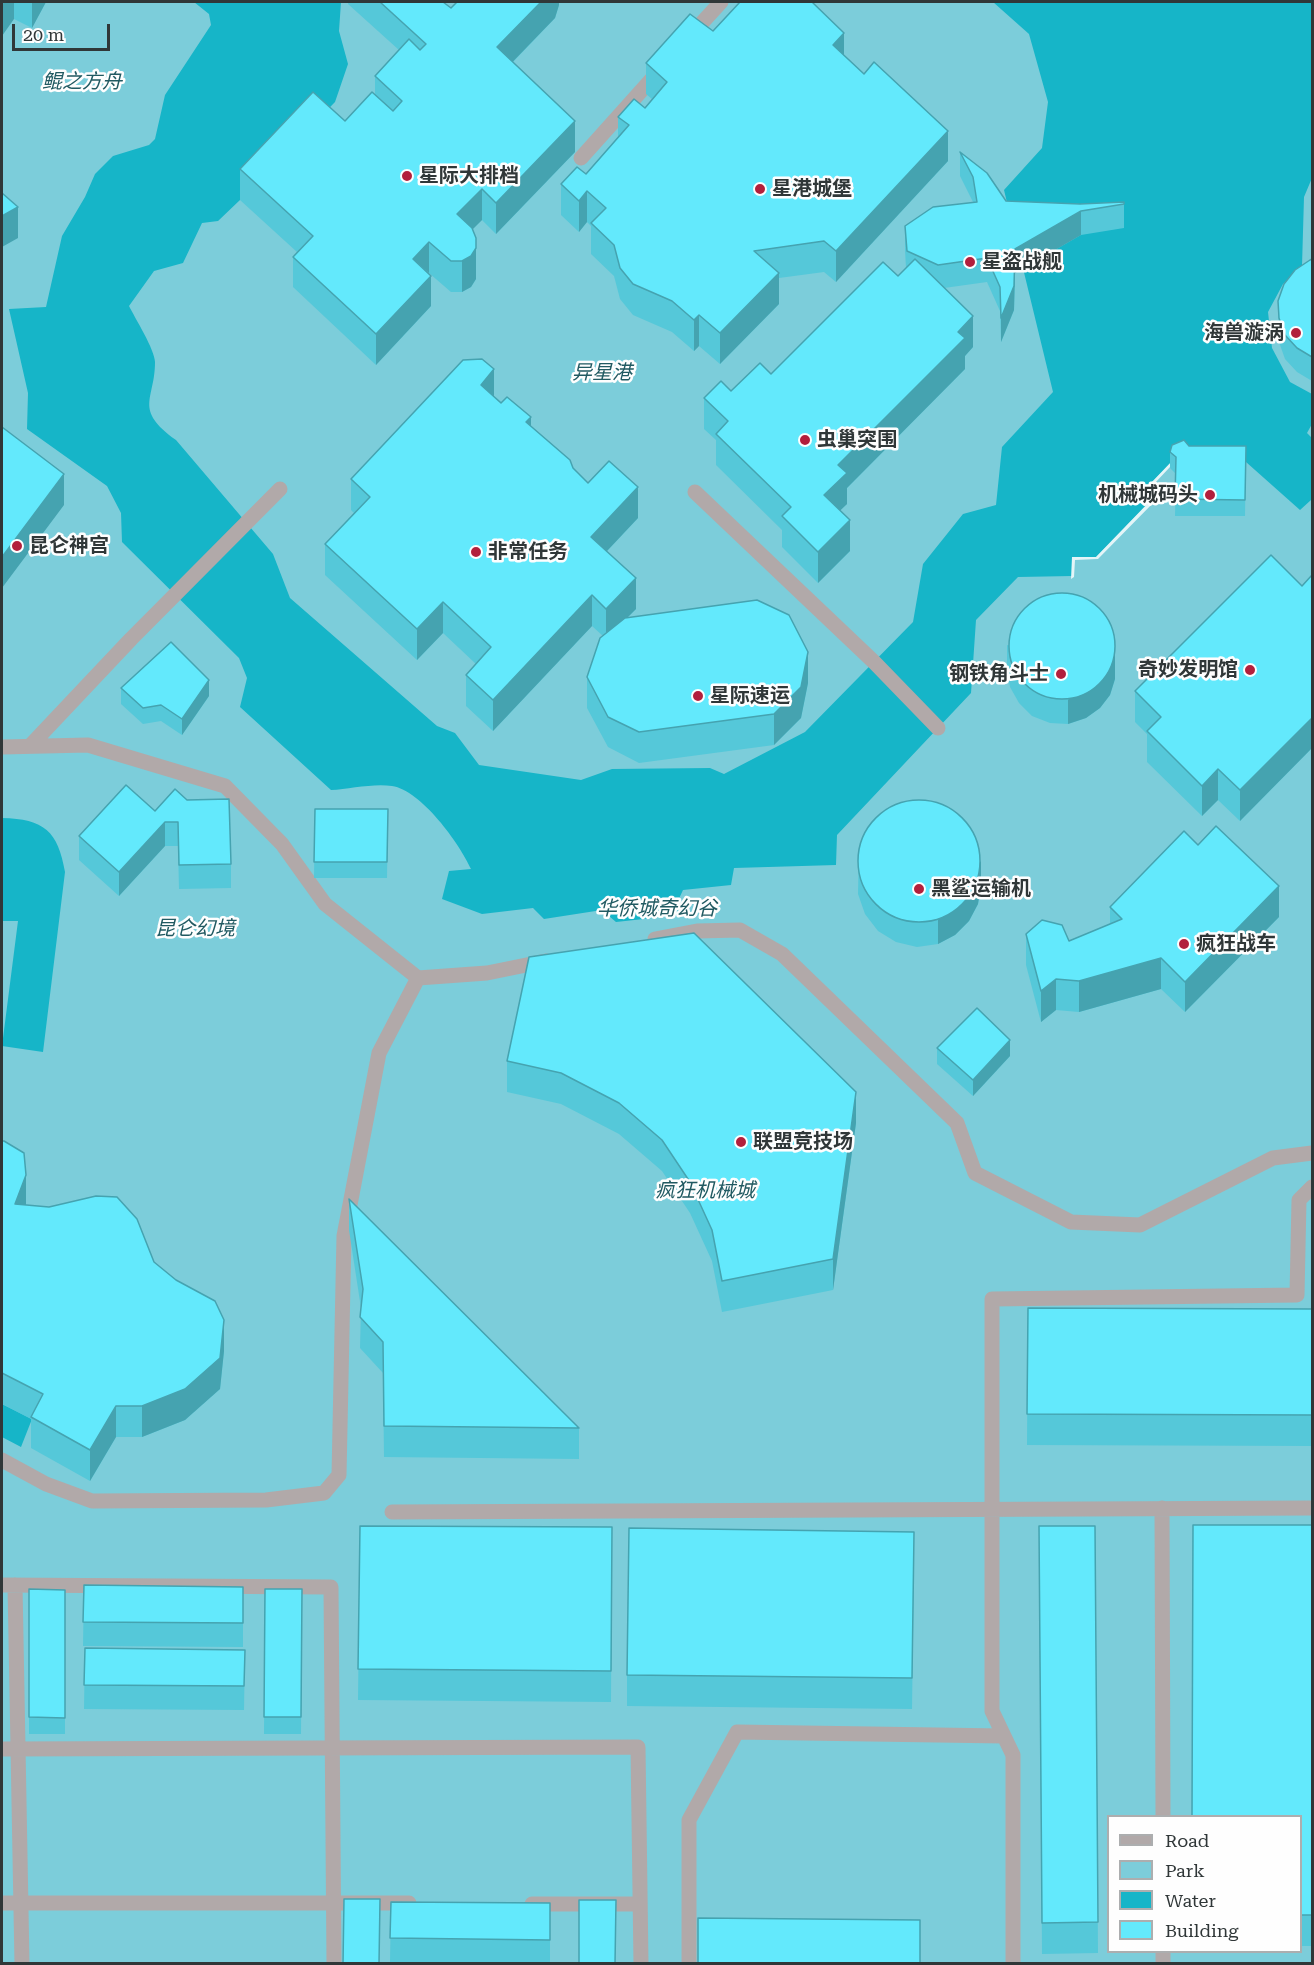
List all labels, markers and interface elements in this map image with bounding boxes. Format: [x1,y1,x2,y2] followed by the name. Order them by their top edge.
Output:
[15,12,112,50] scale bar
[23,24,64,45] text: 20 m
[42,70,122,94] park label: 鲲之方舟
[419,164,519,188] place label: 星际大排档
[400,169,414,183] marker: 星际大排档
[772,177,852,201] place label: 星港城堡
[753,182,767,196] marker: 星港城堡
[982,250,1062,274] place label: 星盗战舰
[963,255,977,269] marker: 星盗战舰
[1204,321,1284,345] place label: 海兽漩涡
[1289,326,1303,340] marker: 海兽漩涡
[572,361,632,385] park label: 异星港
[817,428,897,452] place label: 虫巢突围
[798,433,812,447] marker: 虫巢突围
[1098,483,1198,507] place label: 机械城码头
[1203,488,1217,502] marker: 机械城码头
[29,534,109,558] place label: 昆仑神宫
[10,539,24,553] marker: 昆仑神宫
[488,540,568,564] place label: 非常任务
[469,545,483,559] marker: 非常任务
[1138,658,1238,682] place label: 奇妙发明馆
[949,662,1049,686] place label: 钢铁角斗士
[1243,663,1257,677] marker: 奇妙发明馆
[1054,667,1068,681] marker: 钢铁角斗士
[710,684,790,708] place label: 星际速运
[691,689,705,703] marker: 星际速运
[931,877,1031,901] place label: 黑鲨运输机
[912,882,926,896] marker: 黑鲨运输机
[597,897,717,921] park label: 华侨城奇幻谷
[155,917,235,941] park label: 昆仑幻境
[1196,932,1276,956] place label: 疯狂战车
[1177,937,1191,951] marker: 疯狂战车
[753,1130,853,1154] place label: 联盟竞技场
[734,1135,748,1149] marker: 联盟竞技场
[655,1179,755,1203] park label: 疯狂机械城
[1107,1815,1302,1953] legend
[1165,1830,1209,1851] text: Road
[1165,1860,1205,1881] text: Park
[1165,1890,1216,1911] text: Water
[1165,1920,1239,1941] text: Building

